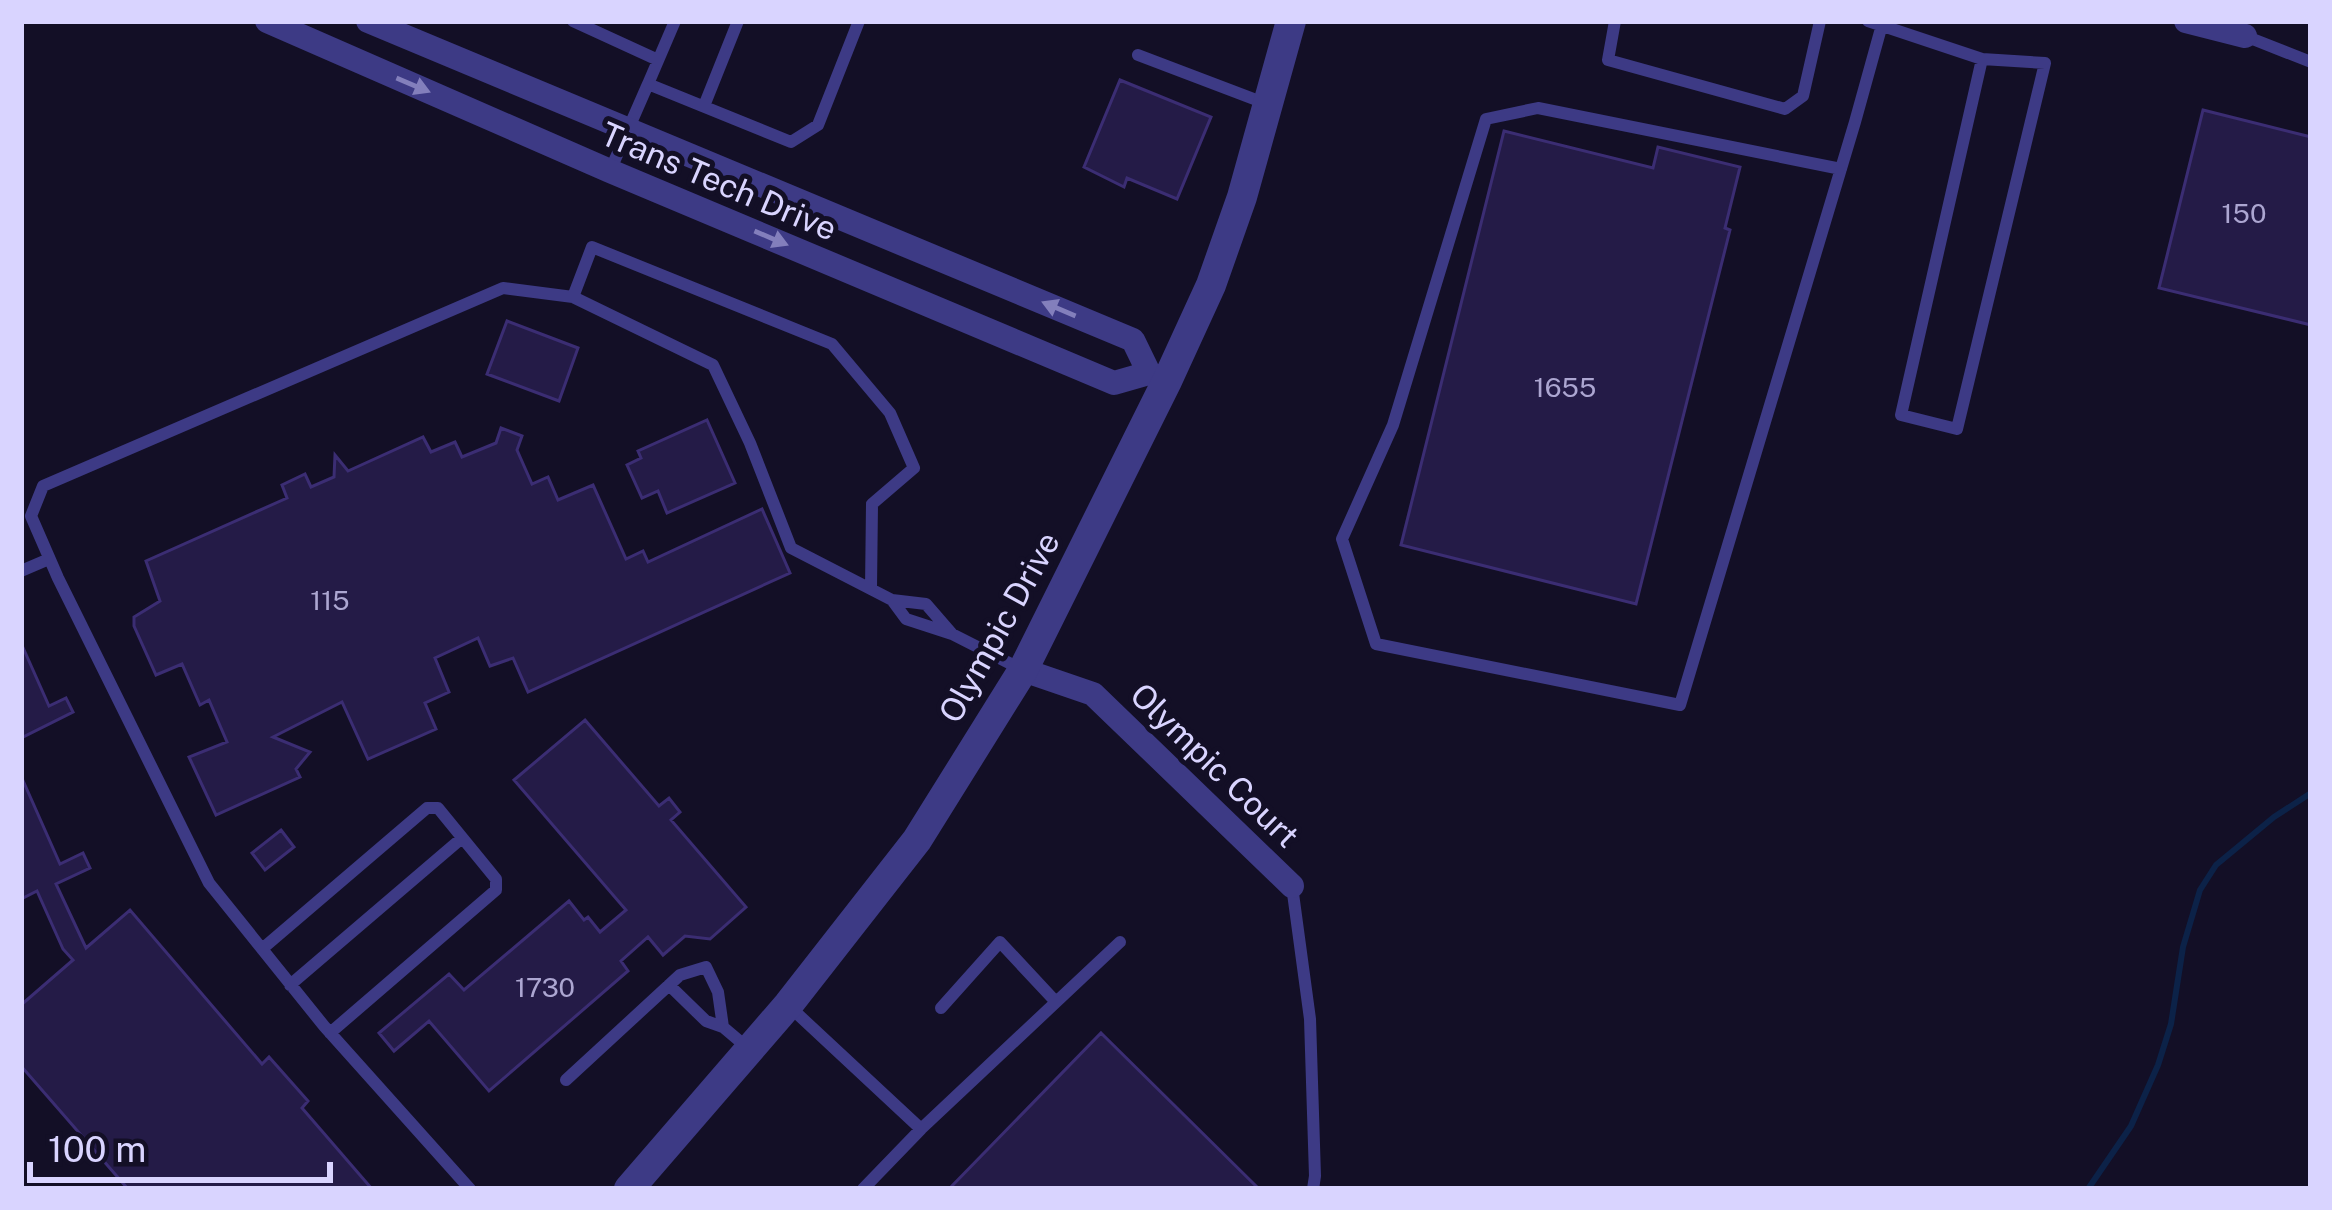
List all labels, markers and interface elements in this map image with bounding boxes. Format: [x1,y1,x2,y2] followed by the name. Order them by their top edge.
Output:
[395,76,430,96] one-way arrow
[595,114,843,248] street label: Trans Tech Drive
[2222,197,2266,229] house number: 150
[754,229,789,249] one-way arrow
[1040,299,1076,318] one-way arrow
[1534,371,1596,403] house number: 1655
[931,525,1067,729] street label: Olympic Drive
[310,584,350,616] house number: 115
[1123,675,1307,855] street label: Olympic Court
[515,971,575,1003] house number: 1730
[30,1108,330,1182] scale bar
[48,1128,146,1170] text: 100 m

